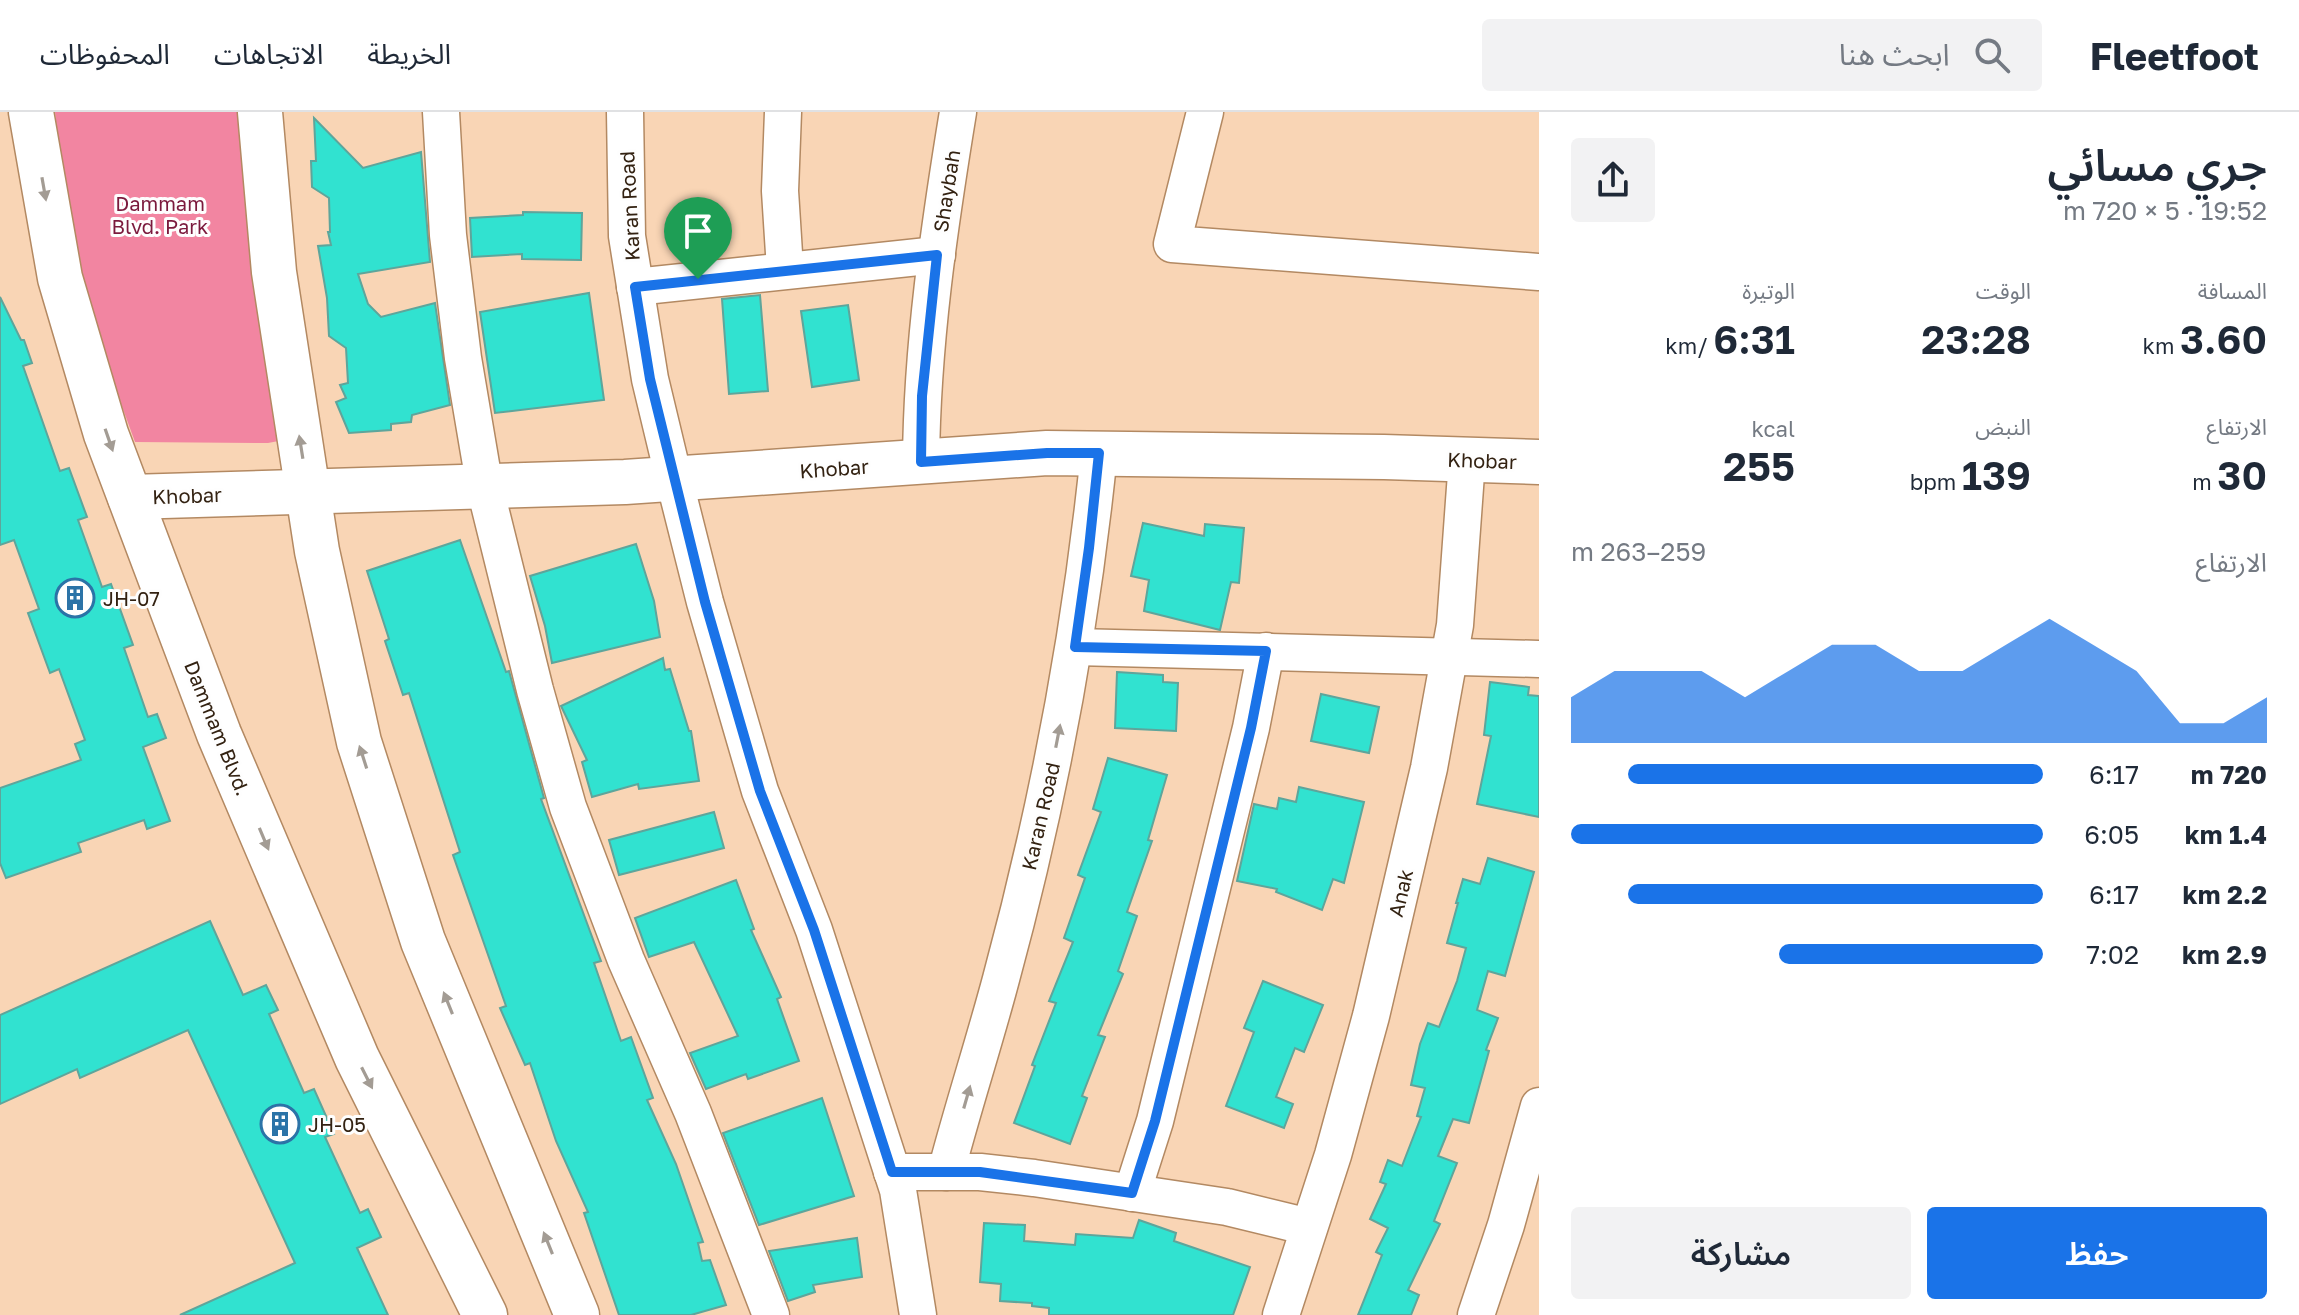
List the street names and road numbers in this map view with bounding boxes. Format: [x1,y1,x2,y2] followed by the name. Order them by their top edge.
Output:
[928,148,964,234] street label: Shaybah
[614,150,644,262] street label: Karan Road
[1447,447,1517,473] street label: Khobar
[798,454,870,482] street label: Khobar
[152,482,222,508] street label: Khobar
[180,657,256,799] street label: Dammam Blvd.
[1016,760,1064,872] street label: Karan Road
[1383,867,1417,919] street label: Anak

